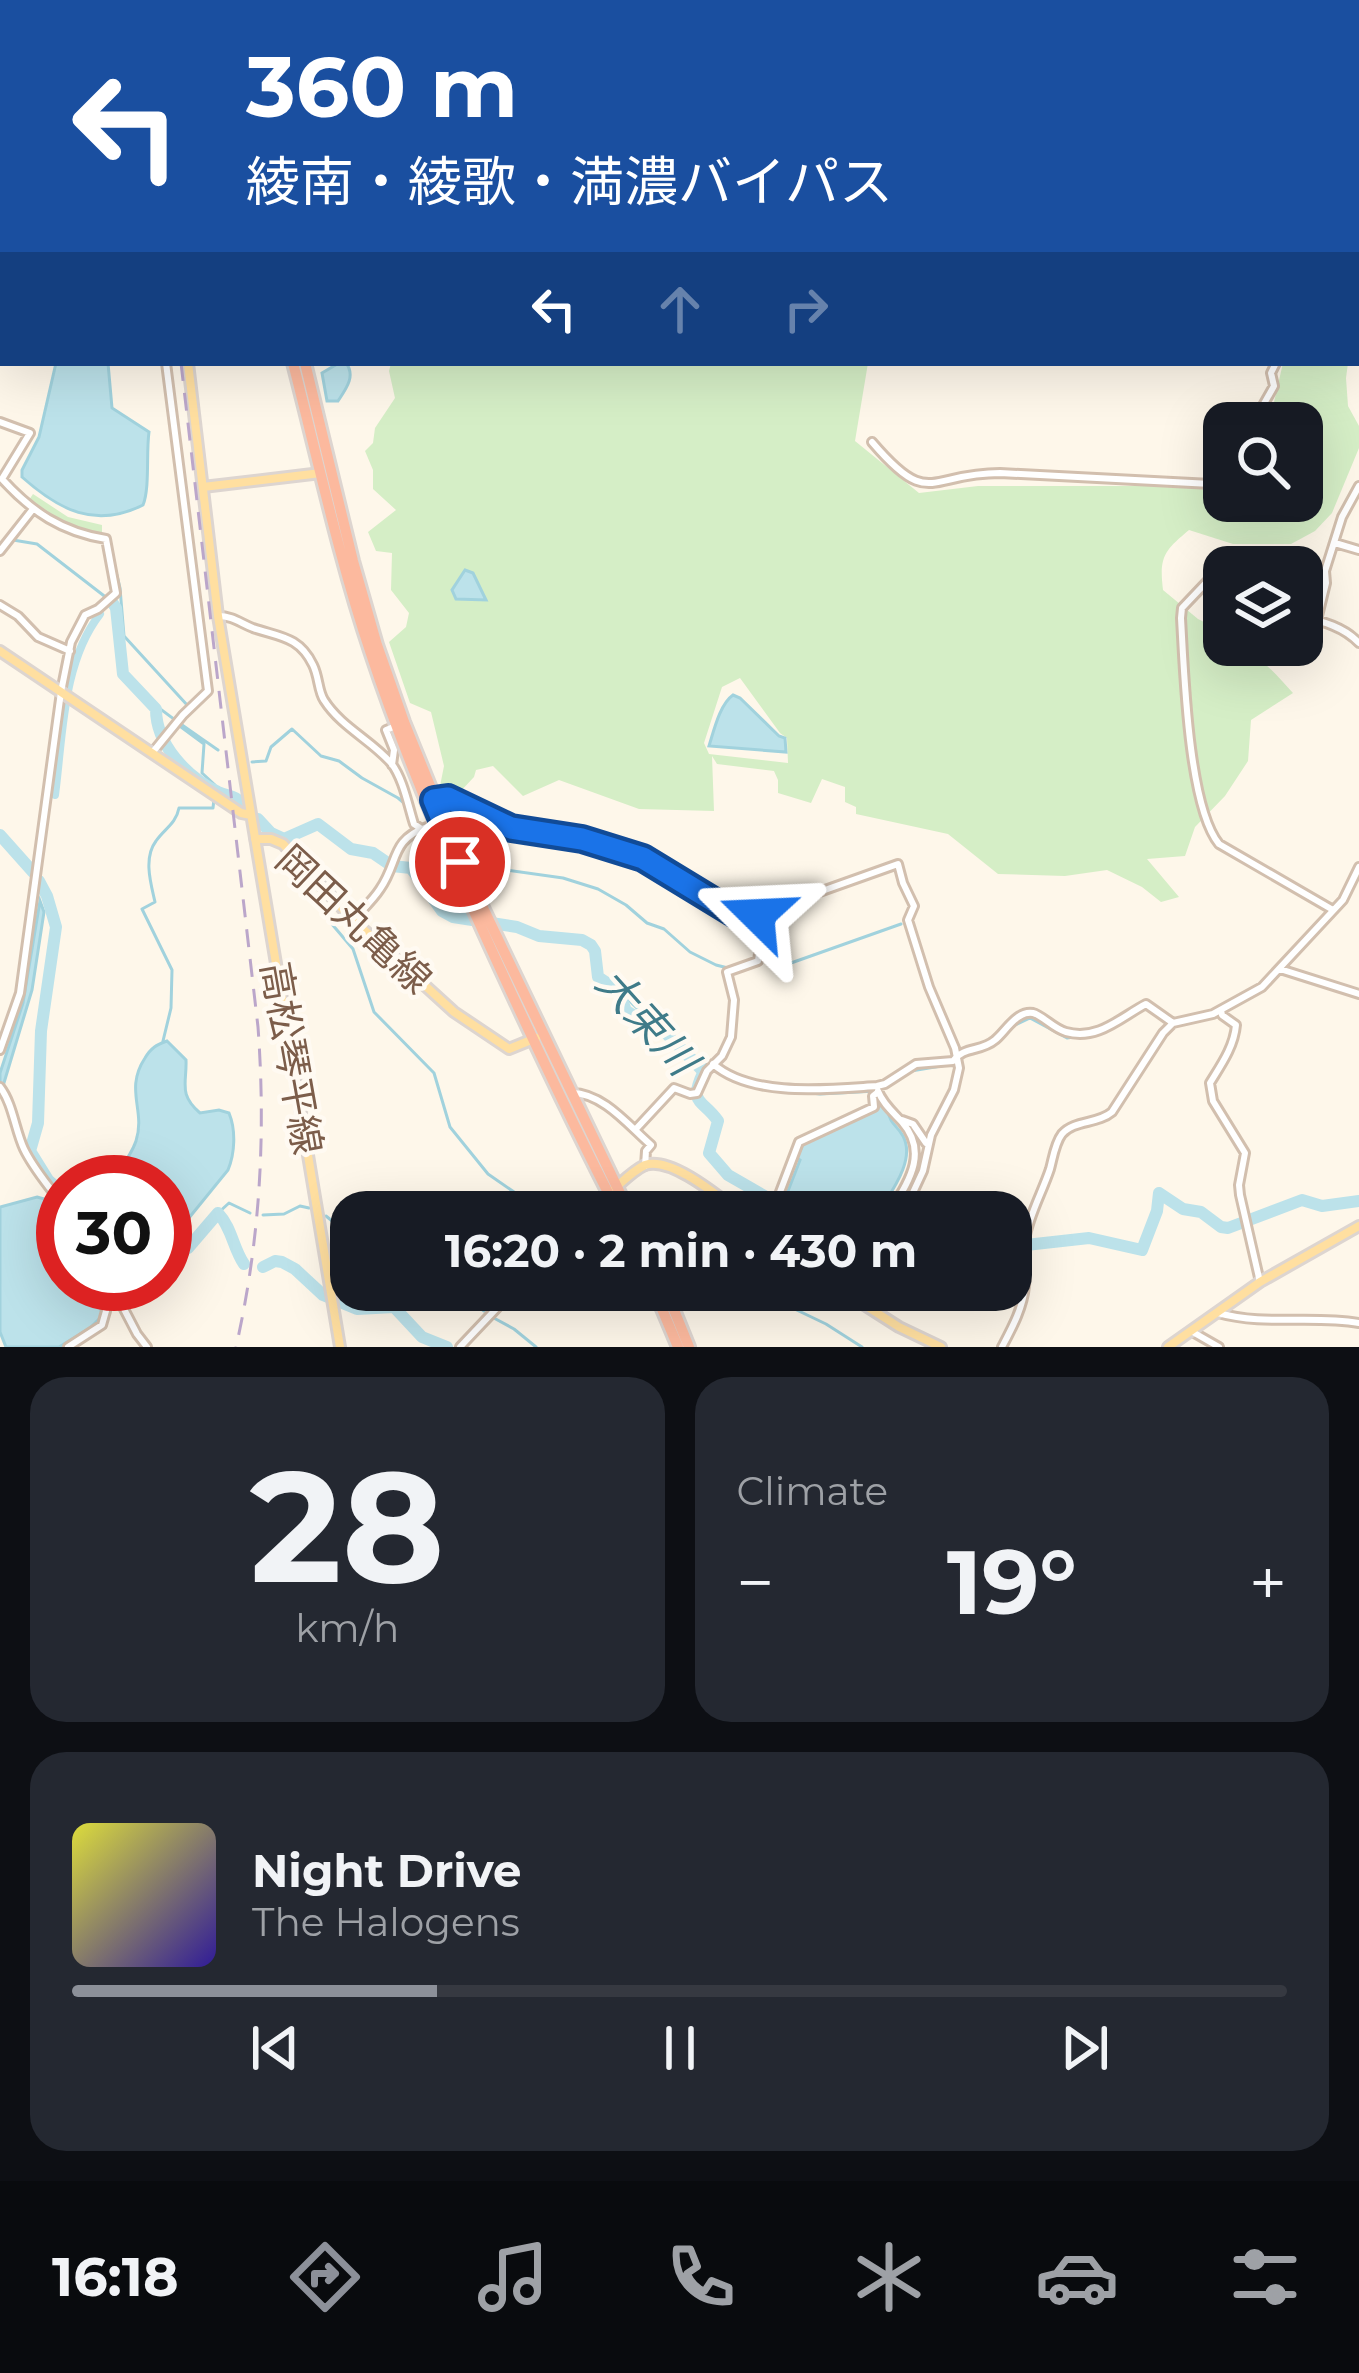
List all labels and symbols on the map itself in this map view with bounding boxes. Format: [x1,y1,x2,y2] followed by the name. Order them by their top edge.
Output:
[409,811,511,913] pin
[266,835,442,1003] street label: 岡田丸亀線
[694,852,820,978] position arrow
[586,957,711,1088] water label: 大束川
[251,958,333,1158] street label: 高松琴平線
[36,1155,192,1311] speed limit sign: 30

